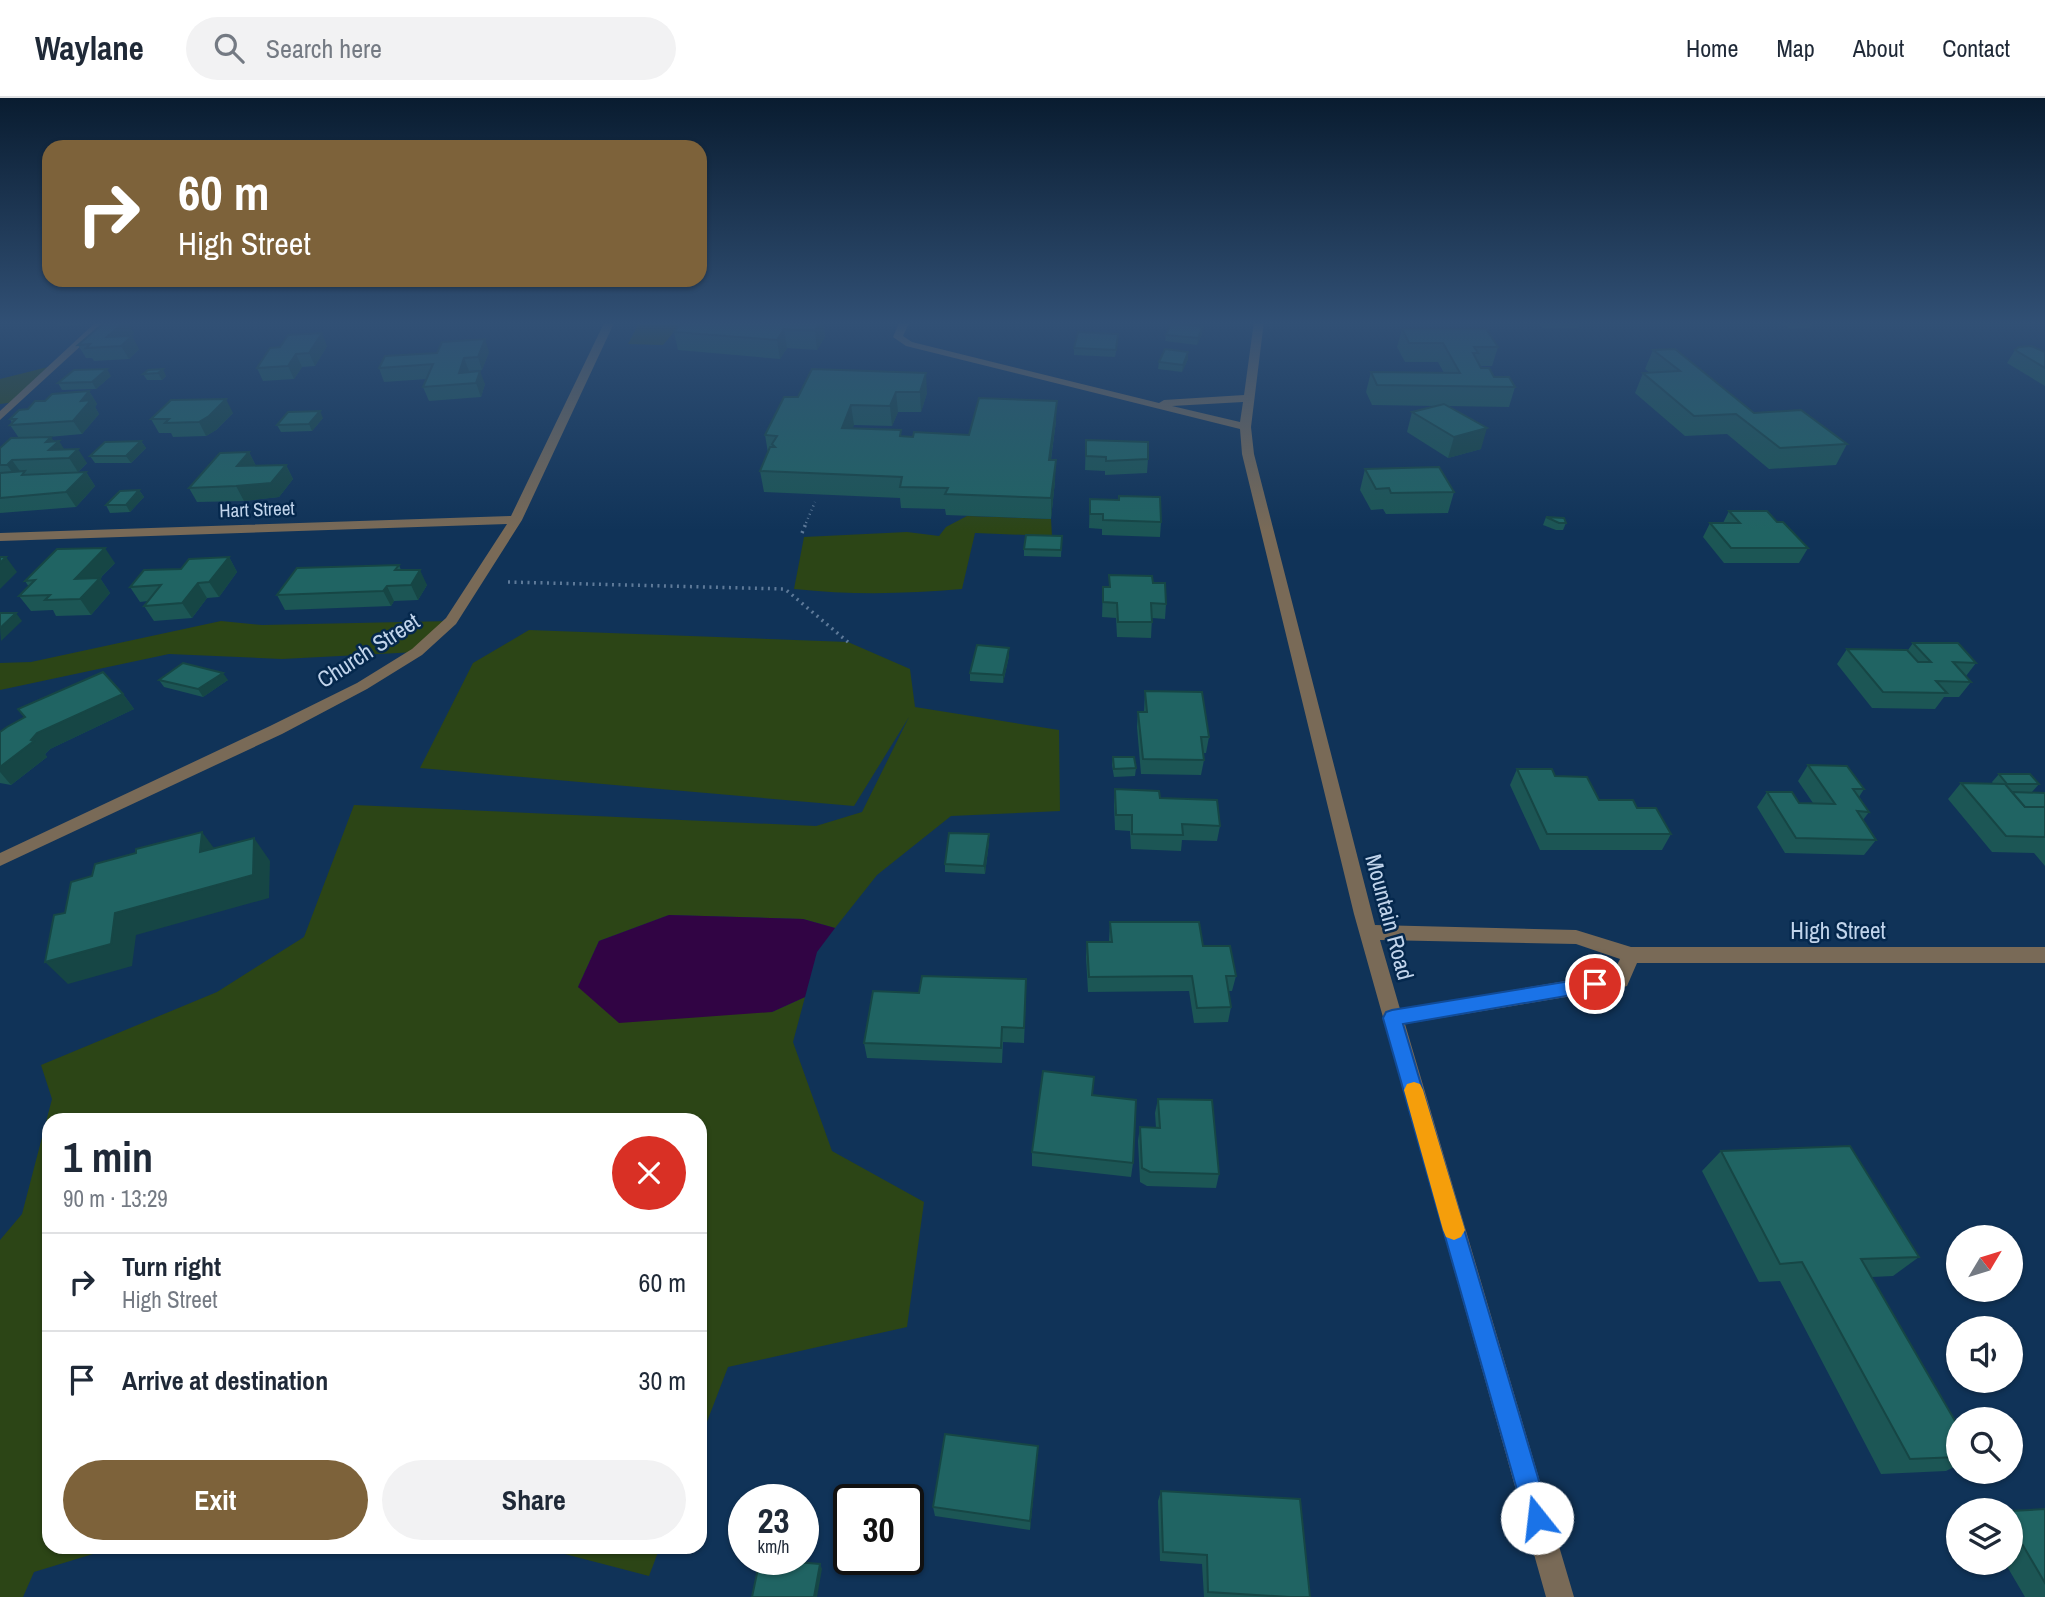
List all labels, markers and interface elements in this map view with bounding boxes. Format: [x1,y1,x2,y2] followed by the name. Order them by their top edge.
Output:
[186,17,676,80] search box
[35,26,144,70] text: Waylane
[210,29,248,67] icon: search
[266,31,382,66] text: Search here
[1686,32,1738,64] text: Home
[1776,32,1815,64] text: Map
[1853,32,1904,64] text: About
[1942,32,2010,64] text: Contact
[178,159,270,225] text: 60 m
[63,168,154,259] icon: right
[178,222,311,265] text: High Street
[219,495,296,523] street label: Hart Street
[311,605,425,695] street label: Church Street
[1358,851,1422,983] street label: Mountain Road
[1790,915,1886,946] street label: High Street
[1565,954,1625,1014] pin
[1576,965,1614,1003] icon: arrive
[63,1129,153,1185] text: 1 min
[612,1136,686,1210] button: close
[63,1183,168,1214] text: 90 m · 13:29
[1946,1225,2023,1302] north arrow
[1946,1225,2023,1575] map controls
[122,1249,221,1284] text: Turn right
[63,1263,101,1301] icon: right
[639,1265,686,1300] text: 60 m
[122,1284,217,1315] text: High Street
[1946,1316,2023,1393] button: sound
[63,1361,101,1399] icon: arrive
[122,1363,328,1398] text: Arrive at destination
[639,1363,686,1398] text: 30 m
[1946,1407,2023,1484] button: search
[63,1460,368,1540] button: Exit
[382,1460,686,1540] button: Share
[1500,1481,1574,1555] position arrow
[833,1484,924,1575] speed limit sign: 30
[758,1497,789,1544] text: 23
[1946,1498,2023,1575] button: layers
[758,1534,790,1559] text: km/h

